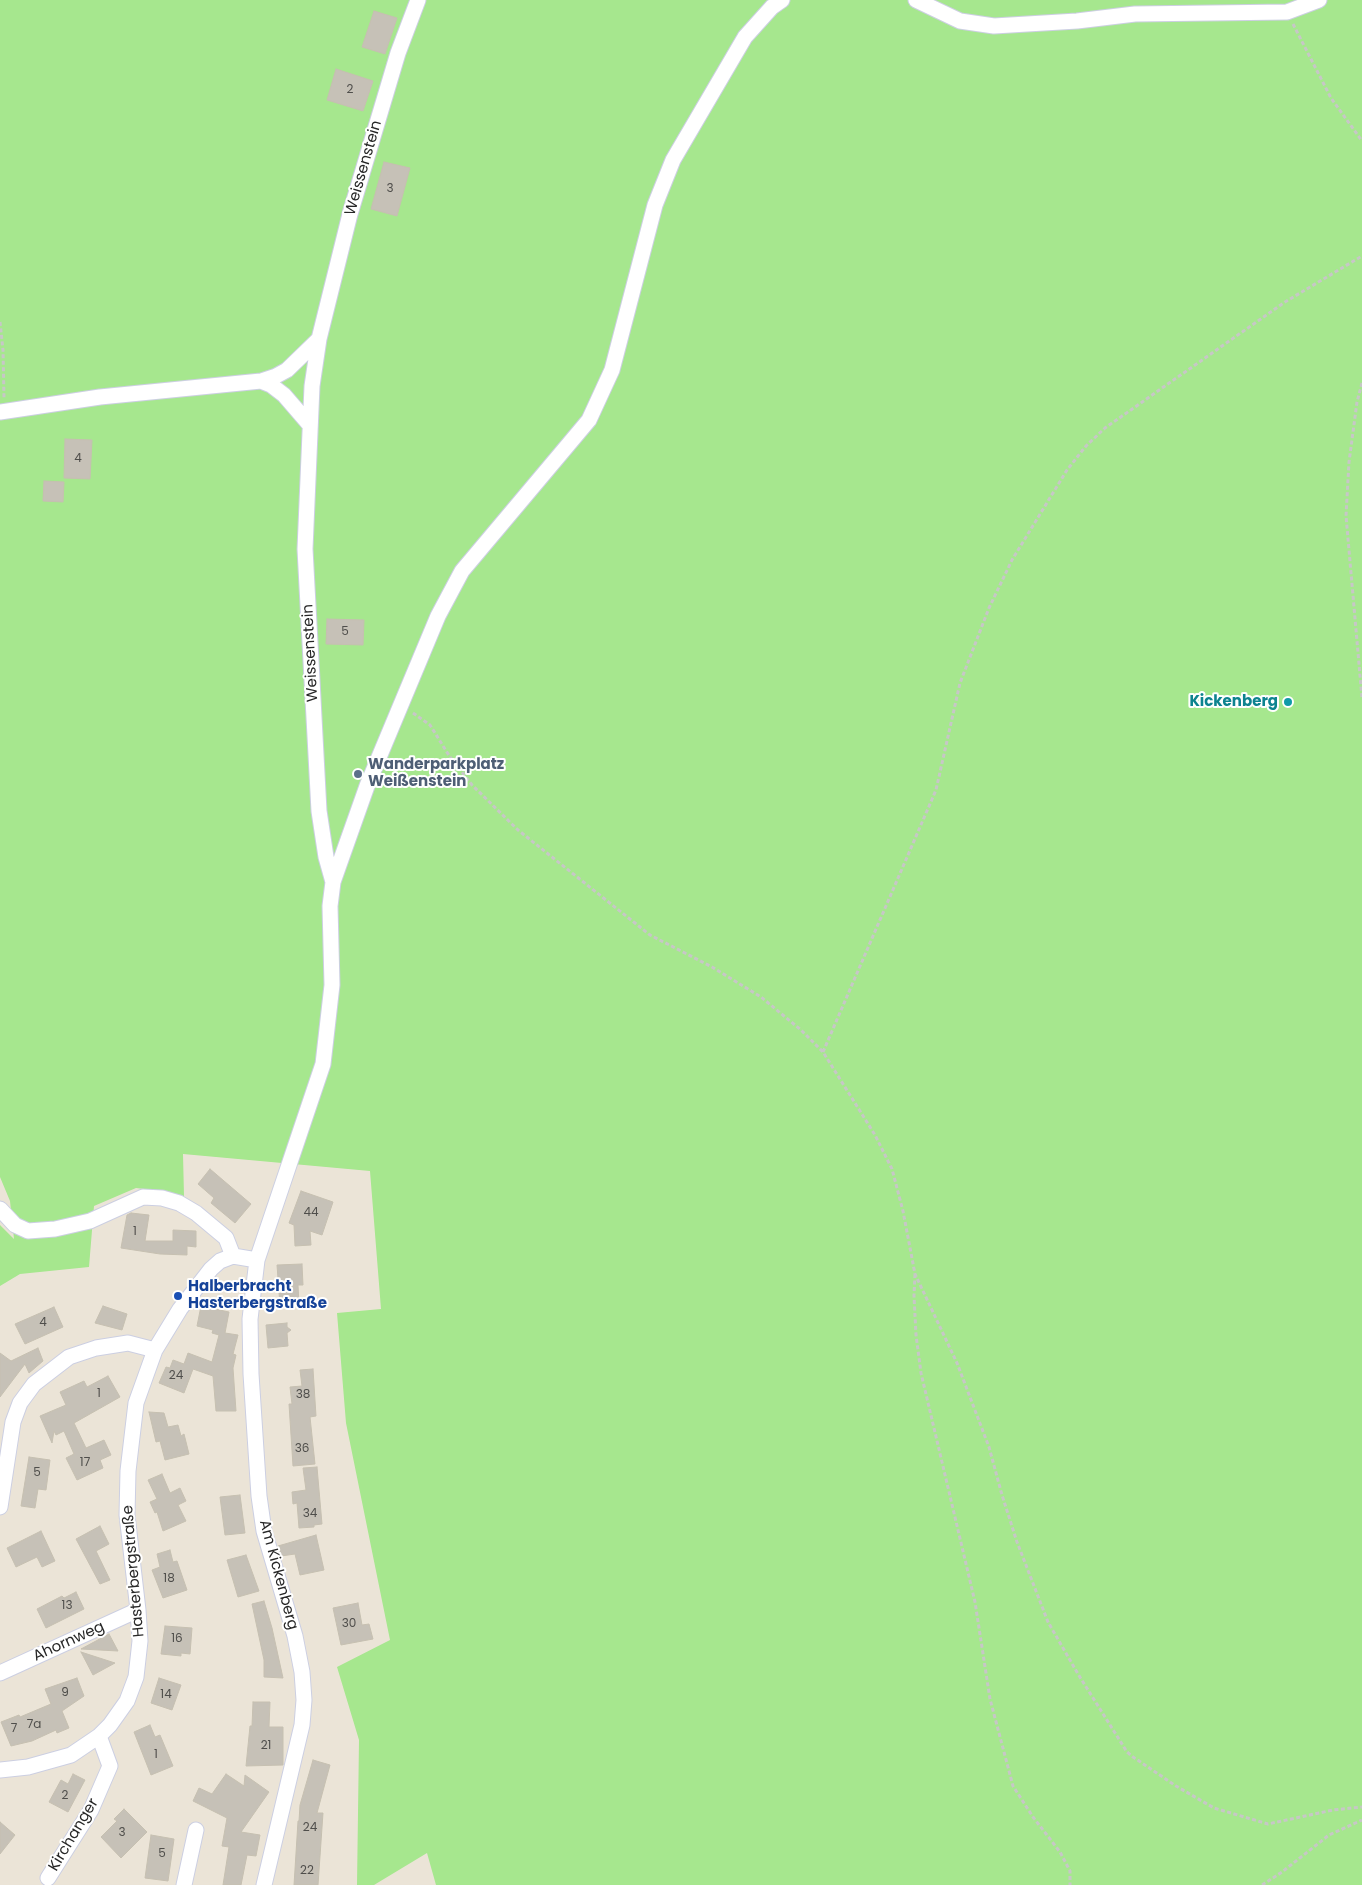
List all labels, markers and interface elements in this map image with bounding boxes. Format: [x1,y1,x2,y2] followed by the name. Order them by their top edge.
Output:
[347,83,353,97] house number: 2
[342,118,386,218] street label: Weissenstein
[386,182,394,196] house number: 3
[74,452,82,466] house number: 4
[299,604,323,702] street label: Weissenstein
[341,625,349,639] house number: 5
[1189,693,1278,711] place label: Kickenberg
[1282,696,1294,708] marker: Kickenberg
[368,756,504,791] place label: Wanderparkplatz Weißenstein
[352,768,364,780] marker: Wanderparkplatz Weißenstein
[303,1206,319,1220] house number: 44
[133,1225,137,1239] house number: 1
[188,1278,327,1313] place label: Halberbracht Hasterbergstraße
[172,1290,184,1302] marker: Halberbracht Hasterbergstraße
[39,1316,47,1330] house number: 4
[169,1369,183,1383] house number: 24
[97,1387,101,1401] house number: 1
[296,1388,310,1402] house number: 38
[295,1442,309,1456] house number: 36
[80,1456,90,1470] house number: 17
[33,1466,41,1480] house number: 5
[119,1504,149,1638] street label: Hasterbergstraße
[303,1507,317,1521] house number: 34
[255,1518,301,1632] street label: Am Kickenberg
[163,1572,175,1586] house number: 18
[62,1599,72,1613] house number: 13
[342,1617,356,1631] house number: 30
[31,1618,107,1666] street label: Ahornweg
[171,1632,183,1646] house number: 16
[61,1686,69,1700] house number: 9
[160,1688,172,1702] house number: 14
[27,1718,41,1732] house number: 7a
[11,1722,17,1736] house number: 7
[261,1739,271,1753] house number: 21
[154,1748,158,1762] house number: 1
[62,1789,68,1803] house number: 2
[45,1795,103,1875] street label: Kirchanger
[303,1821,317,1835] house number: 24
[118,1826,126,1840] house number: 3
[158,1847,166,1861] house number: 5
[300,1864,314,1878] house number: 22

